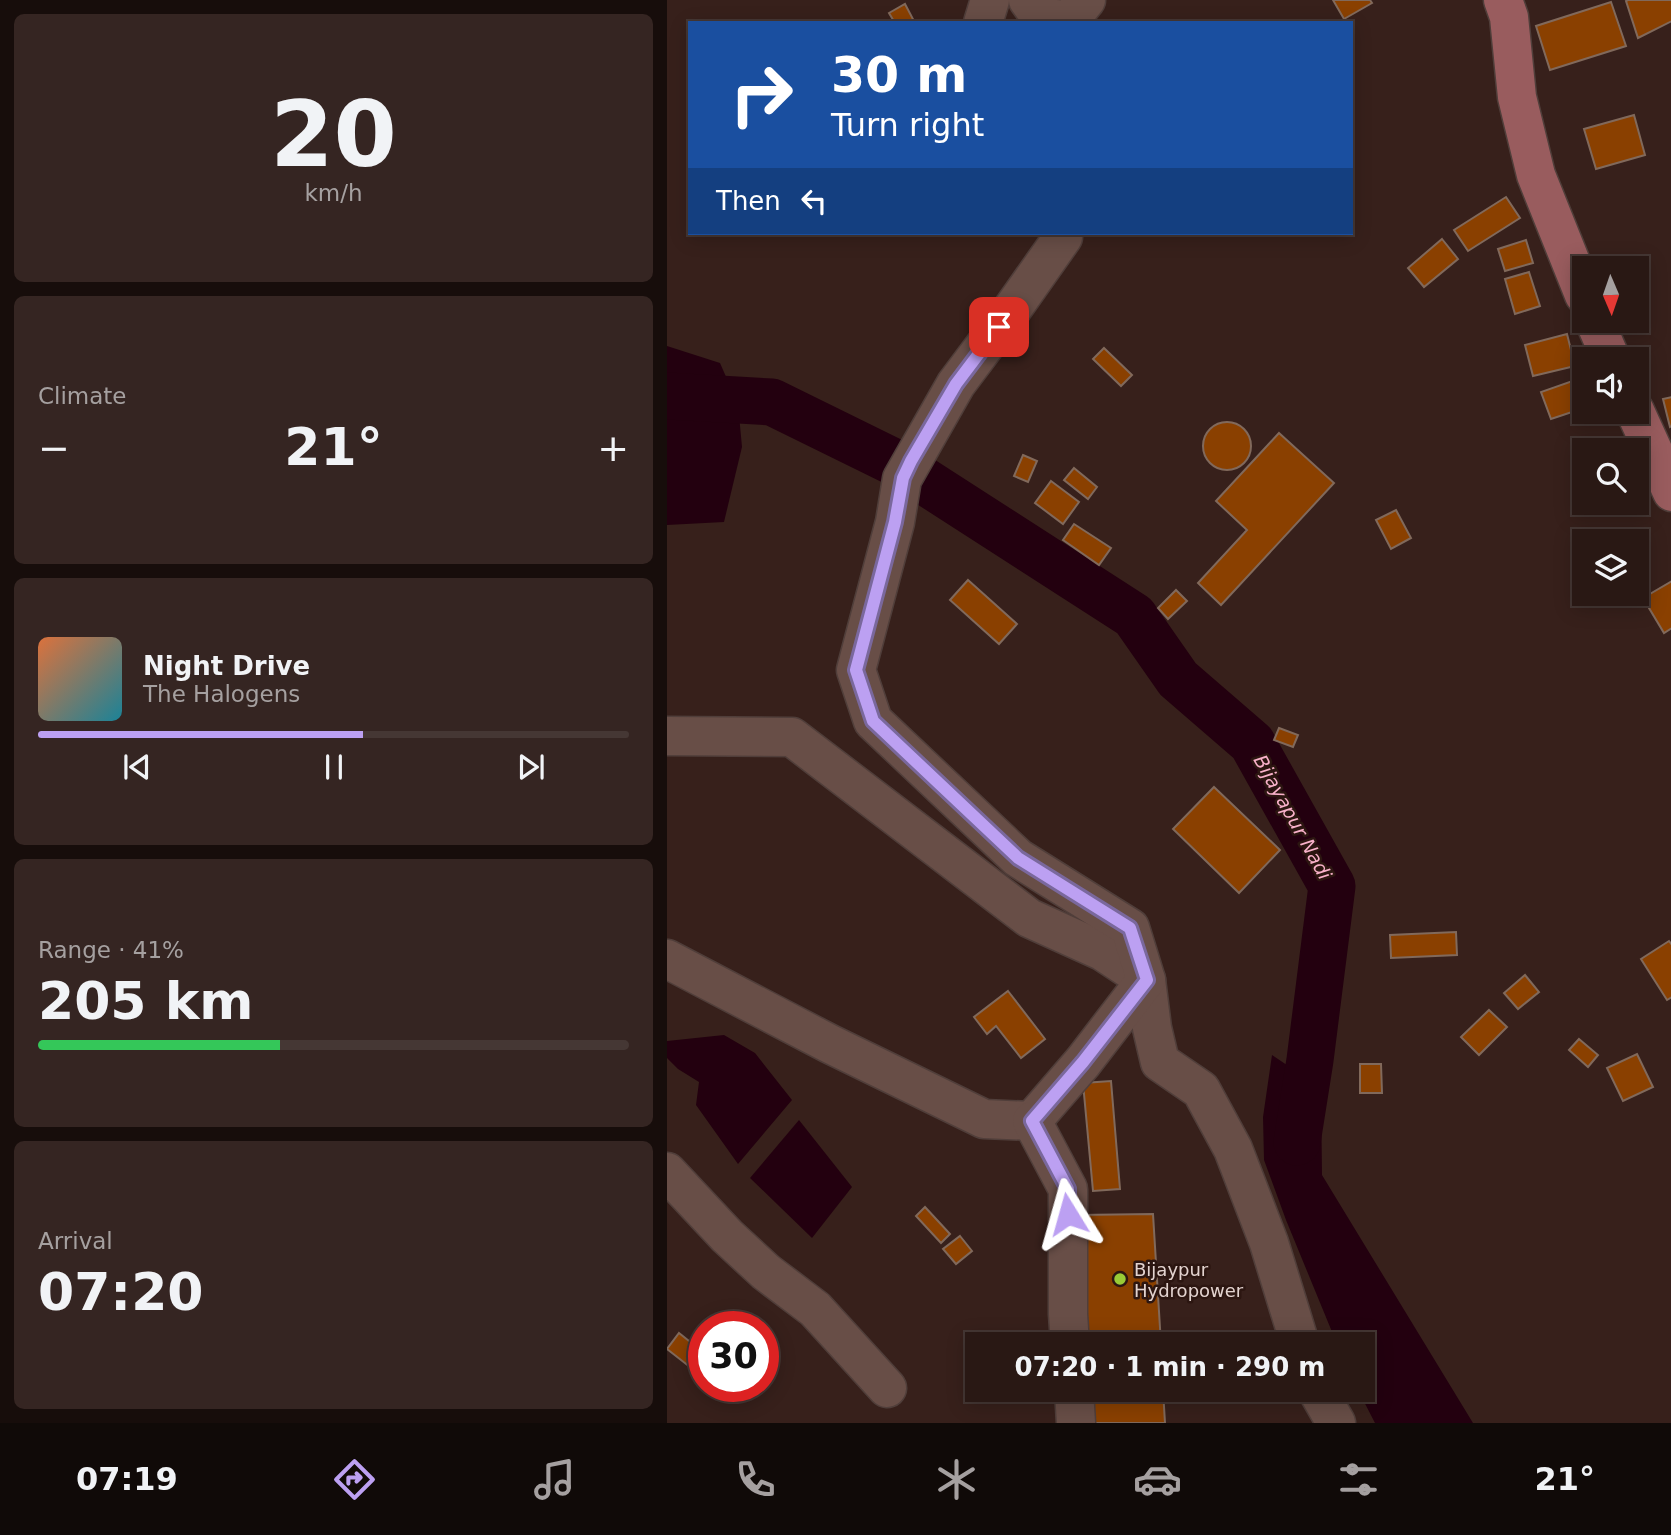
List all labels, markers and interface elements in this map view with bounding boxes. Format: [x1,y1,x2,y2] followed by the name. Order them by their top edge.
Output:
[831,47,967,104] text: 30 m
[716,49,807,140] icon: right
[270,82,397,187] text: 20
[831,106,984,144] text: Turn right
[304,180,363,206] text: km/h
[795,182,833,220] icon: left
[716,186,781,216] text: Then
[1572,256,1649,332] north arrow
[1572,256,1649,606] map controls
[969,297,1029,357] pin
[980,308,1018,346] icon: arrive
[1572,347,1649,424] button: sound
[38,383,127,409] text: Climate
[284,417,383,477] text: 21°
[38,426,70,470] text: −
[597,426,629,470] text: +
[1572,438,1649,515] button: search
[1572,529,1649,606] button: layers
[143,651,310,681] text: Night Drive
[143,681,300,707] text: The Halogens
[118,748,156,786] icon: previous
[315,748,353,786] icon: pause
[512,748,550,786] icon: next
[1250,751,1337,884] water label: Bijayapur Nadi
[38,937,184,963] text: Range · 41%
[38,971,253,1031] text: 205 km
[1031,1177,1105,1251] position arrow
[38,1228,113,1254] text: Arrival
[1134,1259,1244,1301] place label: Bijaypur Hydropower
[38,1262,204,1322] text: 07:20
[1112,1271,1128,1287] marker: Bijaypur Hydropower
[688,1311,779,1402] speed limit sign: 30
[1015,1352,1325,1382] text: 07:20 · 1 min · 290 m
[330,1455,379,1504] icon: directions
[530,1455,579,1504] icon: music
[731,1455,780,1504] icon: phone
[932,1455,981,1504] icon: climate
[1133,1455,1182,1504] icon: car
[1334,1455,1383,1504] icon: filters
[76,1460,178,1498] text: 07:19
[1534,1460,1595,1498] text: 21°

